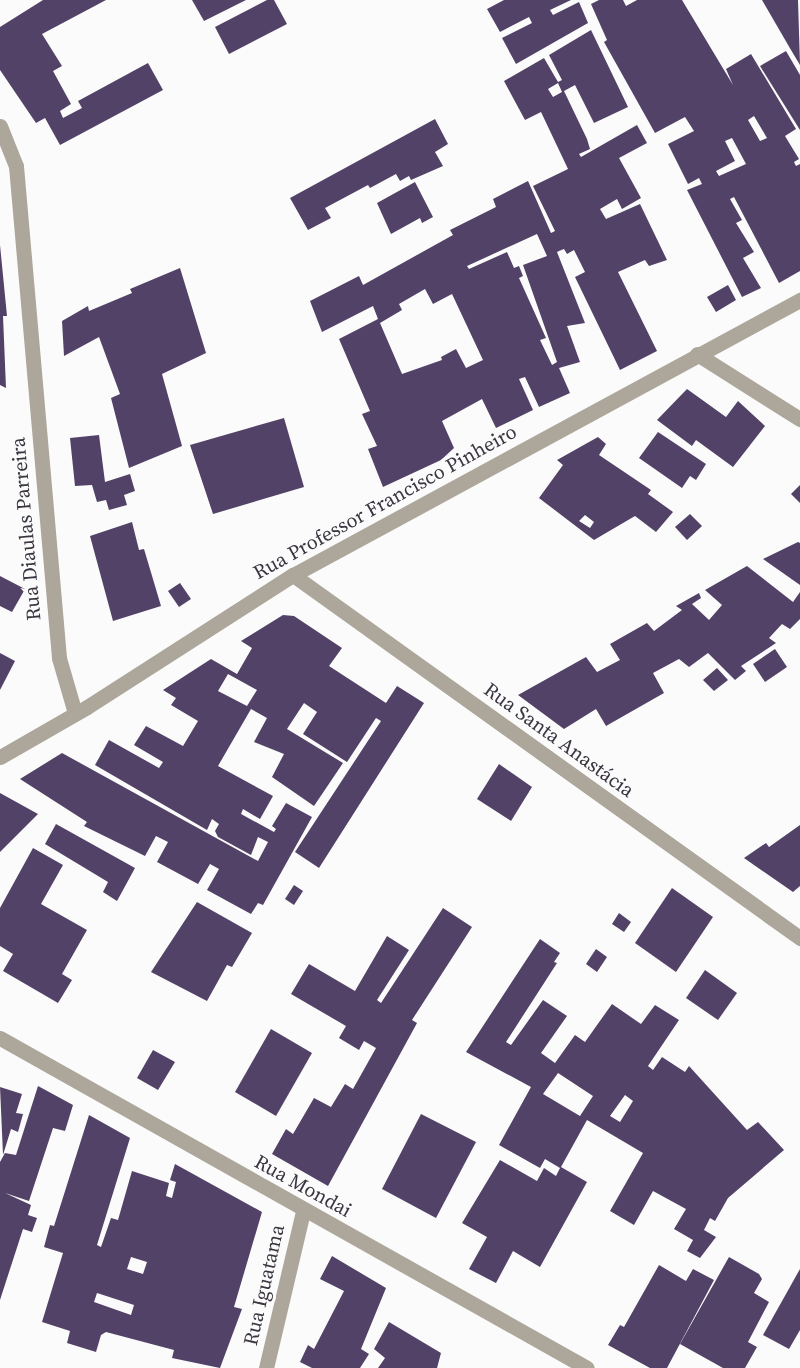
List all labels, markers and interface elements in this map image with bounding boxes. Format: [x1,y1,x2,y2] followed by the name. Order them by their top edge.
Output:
[249,419,521,585] street label: Rua Professor Francisco Pinheiro
[6,436,46,622] street label: Rua Diaulas Parreira
[479,677,639,803] street label: Rua Santa Anastácia
[250,1149,356,1223] street label: Rua Mondai
[238,1222,290,1348] street label: Rua Iguatama

